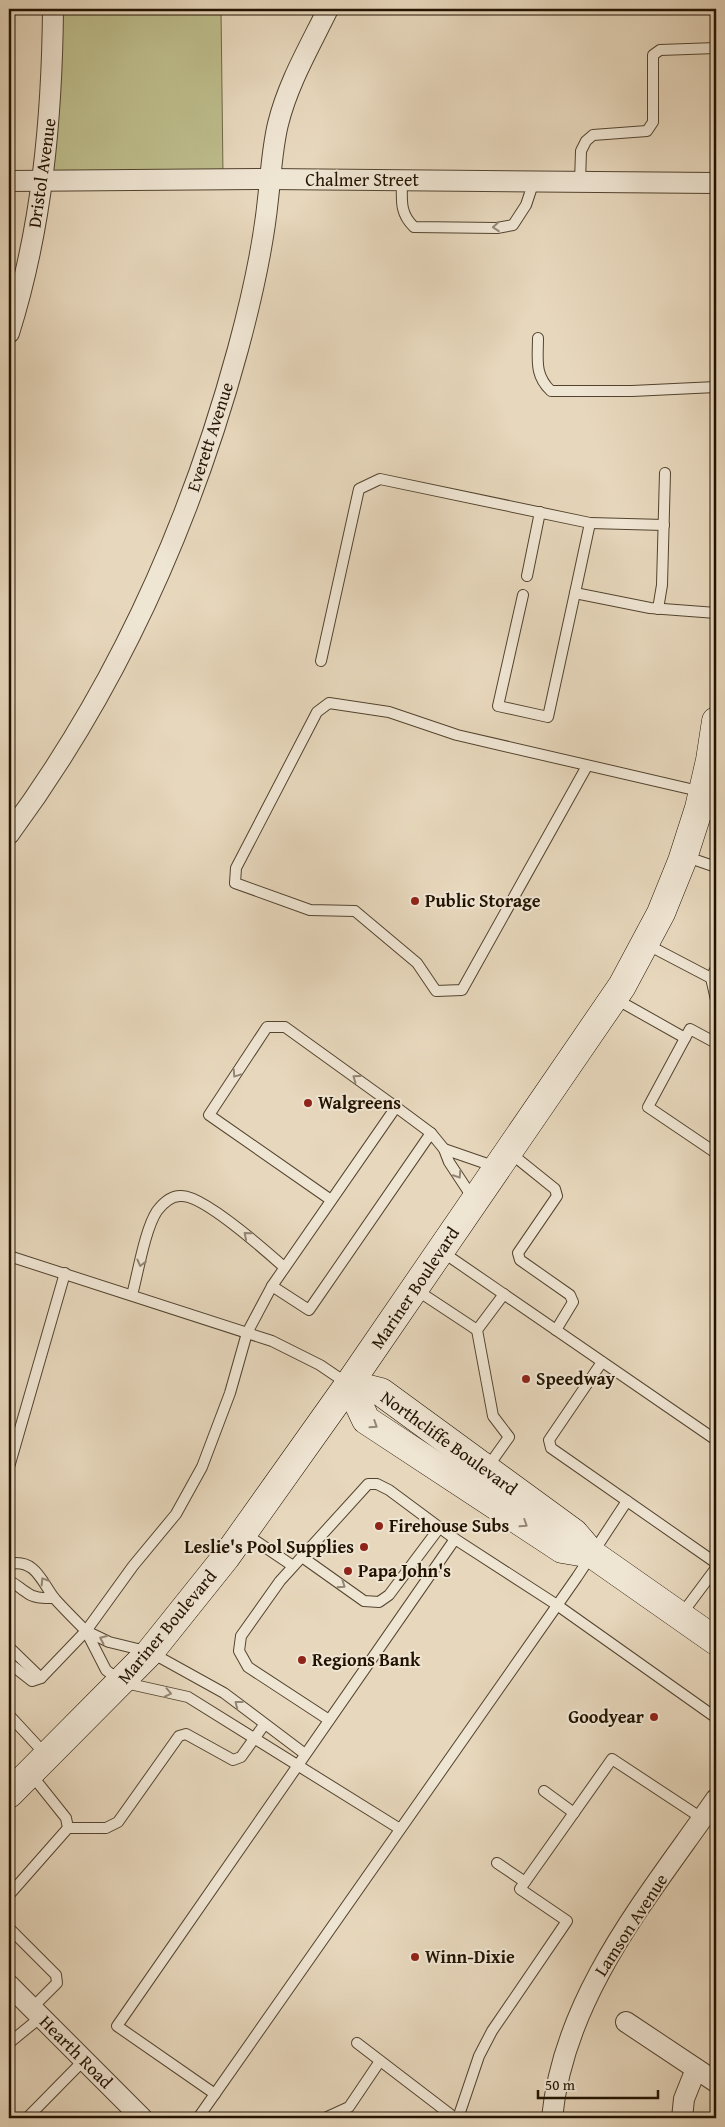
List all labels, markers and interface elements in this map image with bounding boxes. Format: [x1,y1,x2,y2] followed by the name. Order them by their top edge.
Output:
[20,116,63,229] street label: Dristol Avenue
[305,166,419,193] street label: Chalmer Street
[491,221,499,232] one-way arrow
[179,379,240,495] street label: Everett Avenue
[425,887,541,914] place label: Public Storage
[409,895,421,907] marker: Public Storage
[232,1069,242,1078] one-way arrow
[352,1075,362,1084] one-way arrow
[318,1089,401,1116] place label: Walgreens
[302,1097,314,1109] marker: Walgreens
[452,1170,461,1179] one-way arrow
[364,1221,466,1354] street label: Mariner Boulevard
[244,1232,253,1241] one-way arrow
[136,1258,146,1266] one-way arrow
[536,1365,616,1392] place label: Speedway
[520,1373,532,1385] marker: Speedway
[375,1384,524,1502] street label: Northcliffe Boulevard
[368,1419,377,1428] one-way arrow
[389,1512,509,1539] place label: Firehouse Subs
[518,1518,528,1527] one-way arrow
[373,1520,385,1532] marker: Firehouse Subs
[184,1533,354,1560] place label: Leslie's Pool Supplies
[358,1541,370,1553] marker: Leslie's Pool Supplies
[358,1557,451,1584] place label: Papa John's
[111,1563,223,1690] street label: Mariner Boulevard
[342,1565,354,1577] marker: Papa John's
[40,1577,50,1586] one-way arrow
[336,1579,346,1588] one-way arrow
[99,1634,108,1645] one-way arrow
[312,1646,421,1673] place label: Regions Bank
[296,1654,308,1666] marker: Regions Bank
[164,1687,173,1697] one-way arrow
[234,1701,244,1710] one-way arrow
[568,1703,645,1730] place label: Goodyear
[648,1711,660,1723] marker: Goodyear
[587,1868,674,1981] street label: Lamson Avenue
[425,1943,515,1970] place label: Winn-Dixie
[409,1951,421,1963] marker: Winn-Dixie
[33,2009,120,2095] street label: Hearth Road
[538,2067,658,2099] scale bar
[545,2074,576,2095] text: 50 m

